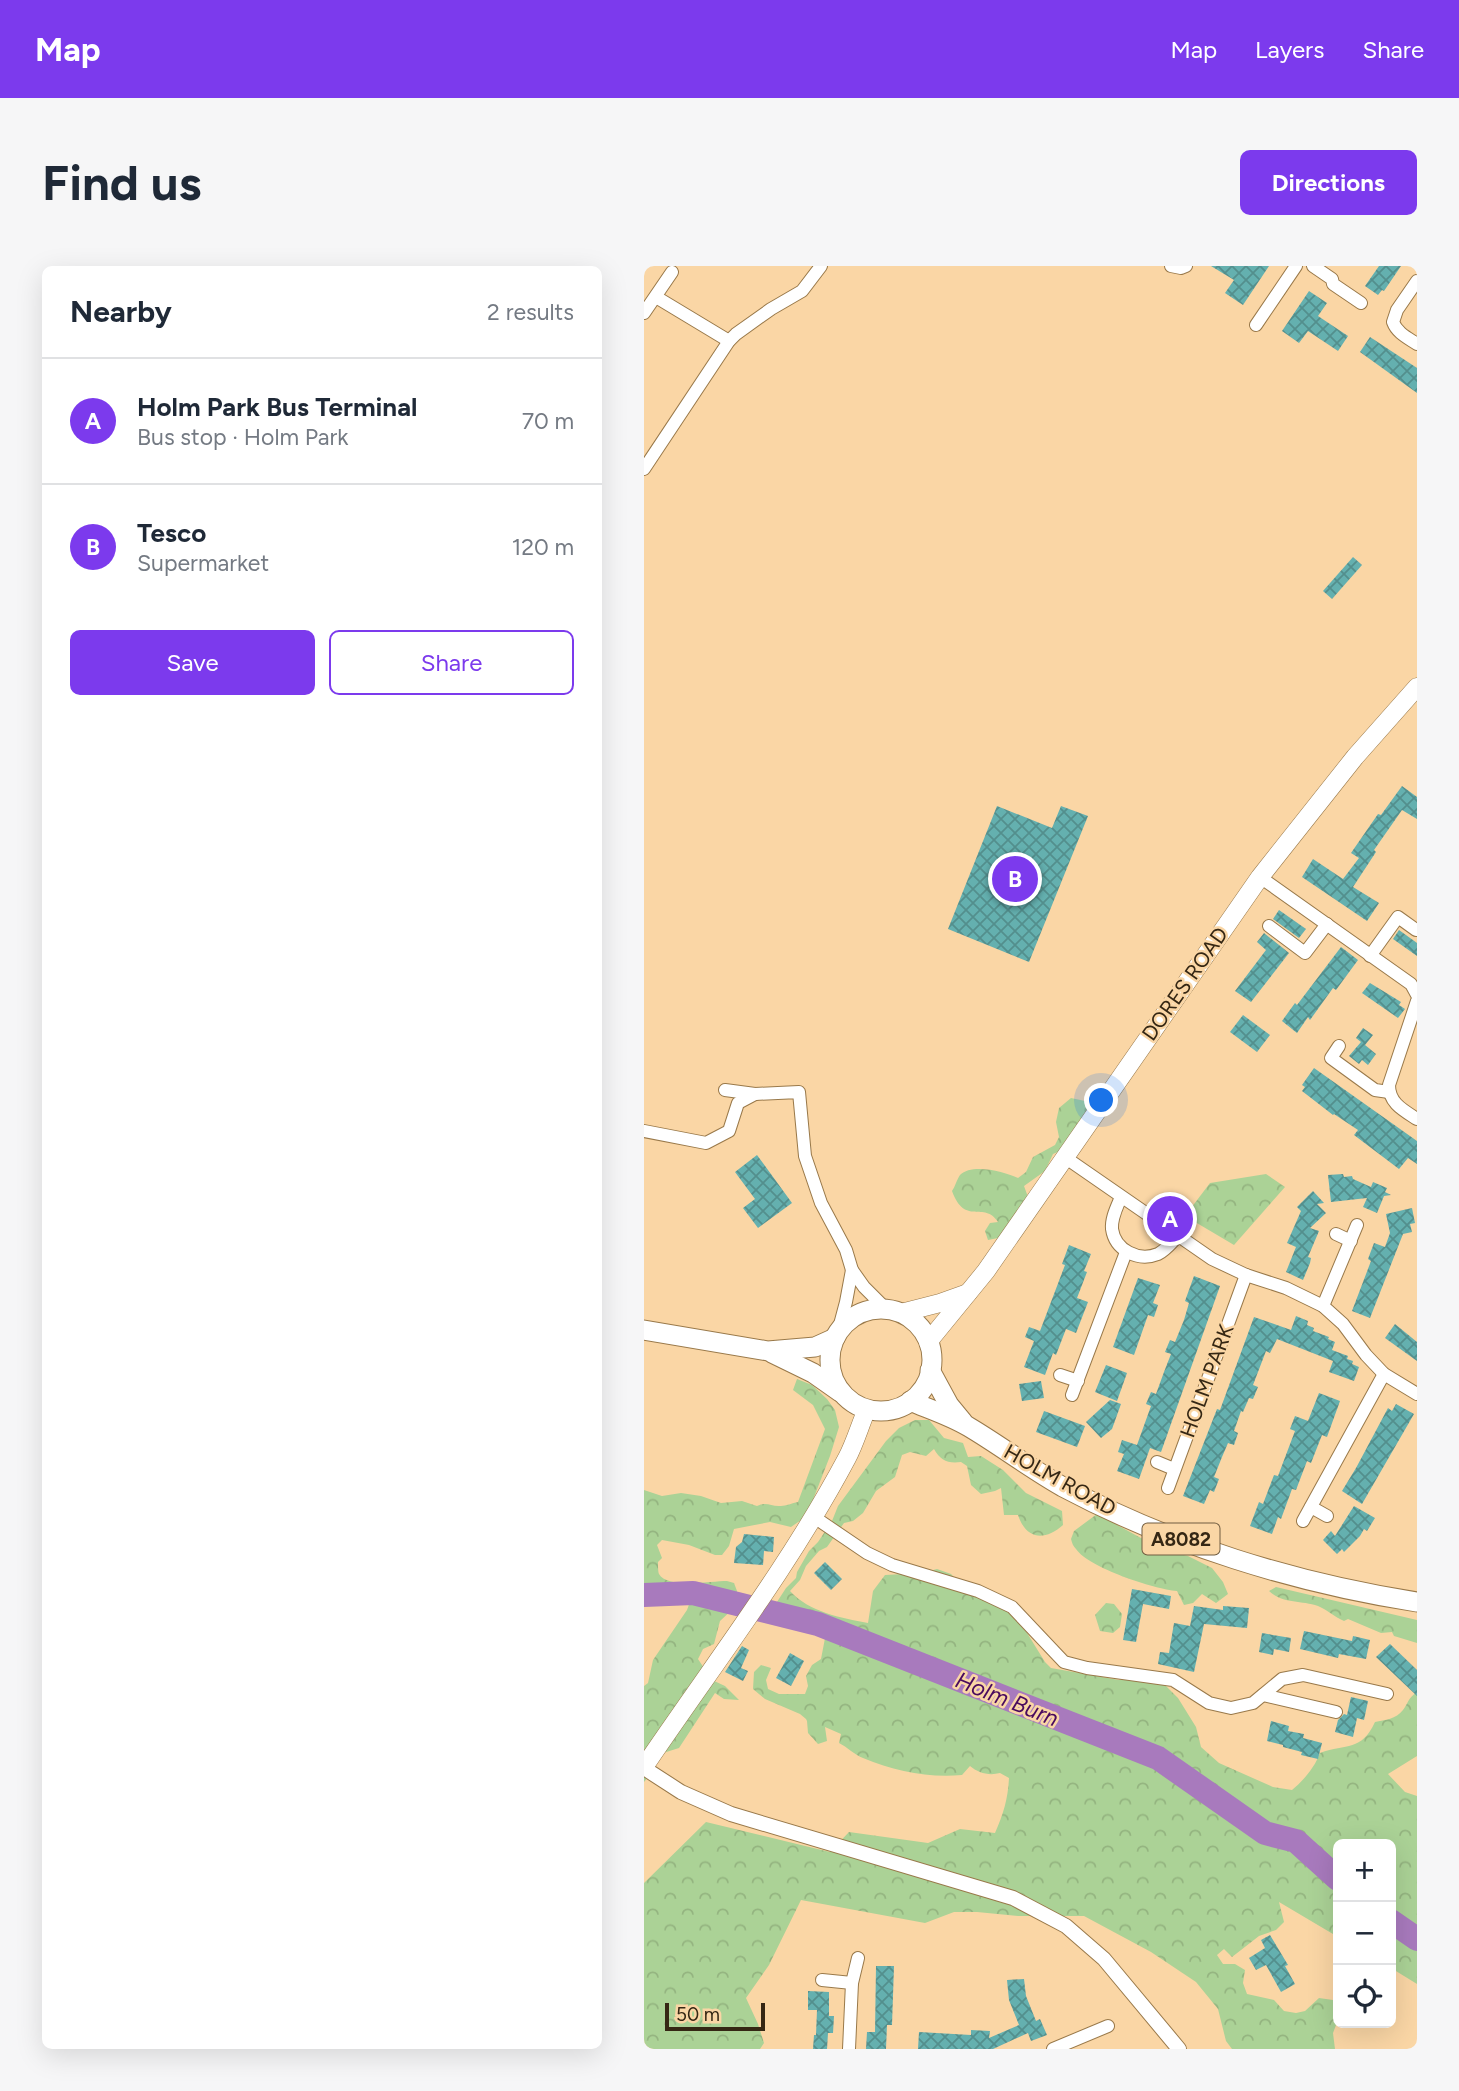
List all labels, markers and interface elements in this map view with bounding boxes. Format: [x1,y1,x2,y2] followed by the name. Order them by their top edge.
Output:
[35,30,101,69] text: Map
[1170,35,1217,64] text: Map
[1255,35,1324,64] text: Layers
[1362,35,1424,64] text: Share
[1240,150,1417,215] button: Directions
[42,153,201,212] text: Find us
[70,293,172,330] text: Nearby
[487,298,574,326] text: 2 results
[137,391,417,423] text: Holm Park Bus Terminal
[85,407,101,435] text: A
[522,407,574,435] text: 70 m
[137,423,348,451] text: Bus stop · Holm Park
[137,517,206,549] text: Tesco
[86,533,100,561] text: B
[512,533,574,561] text: 120 m
[137,549,269,577] text: Supermarket
[70,630,315,695] button: Save
[329,630,574,695] button: Share
[992,853,1038,905] pin: B
[1136,922,1233,1045] street label: DORES ROAD
[1084,1083,1118,1117] your location
[1147,1193,1193,1245] pin: A
[1175,1321,1239,1441] street label: HOLM PARK
[1000,1439,1121,1521] street label: HOLM ROAD
[1142,1524,1220,1554] road number: A8082
[951,1666,1063,1732] water label: Holm Burn
[1333,1839,1396,2028] map controls
[1333,1839,1396,1902] button: +
[1333,1902,1396,1965] button: −
[1333,1965,1396,2028] button: locate
[665,2000,765,2032] scale bar
[676,2003,720,2026] text: 50 m

